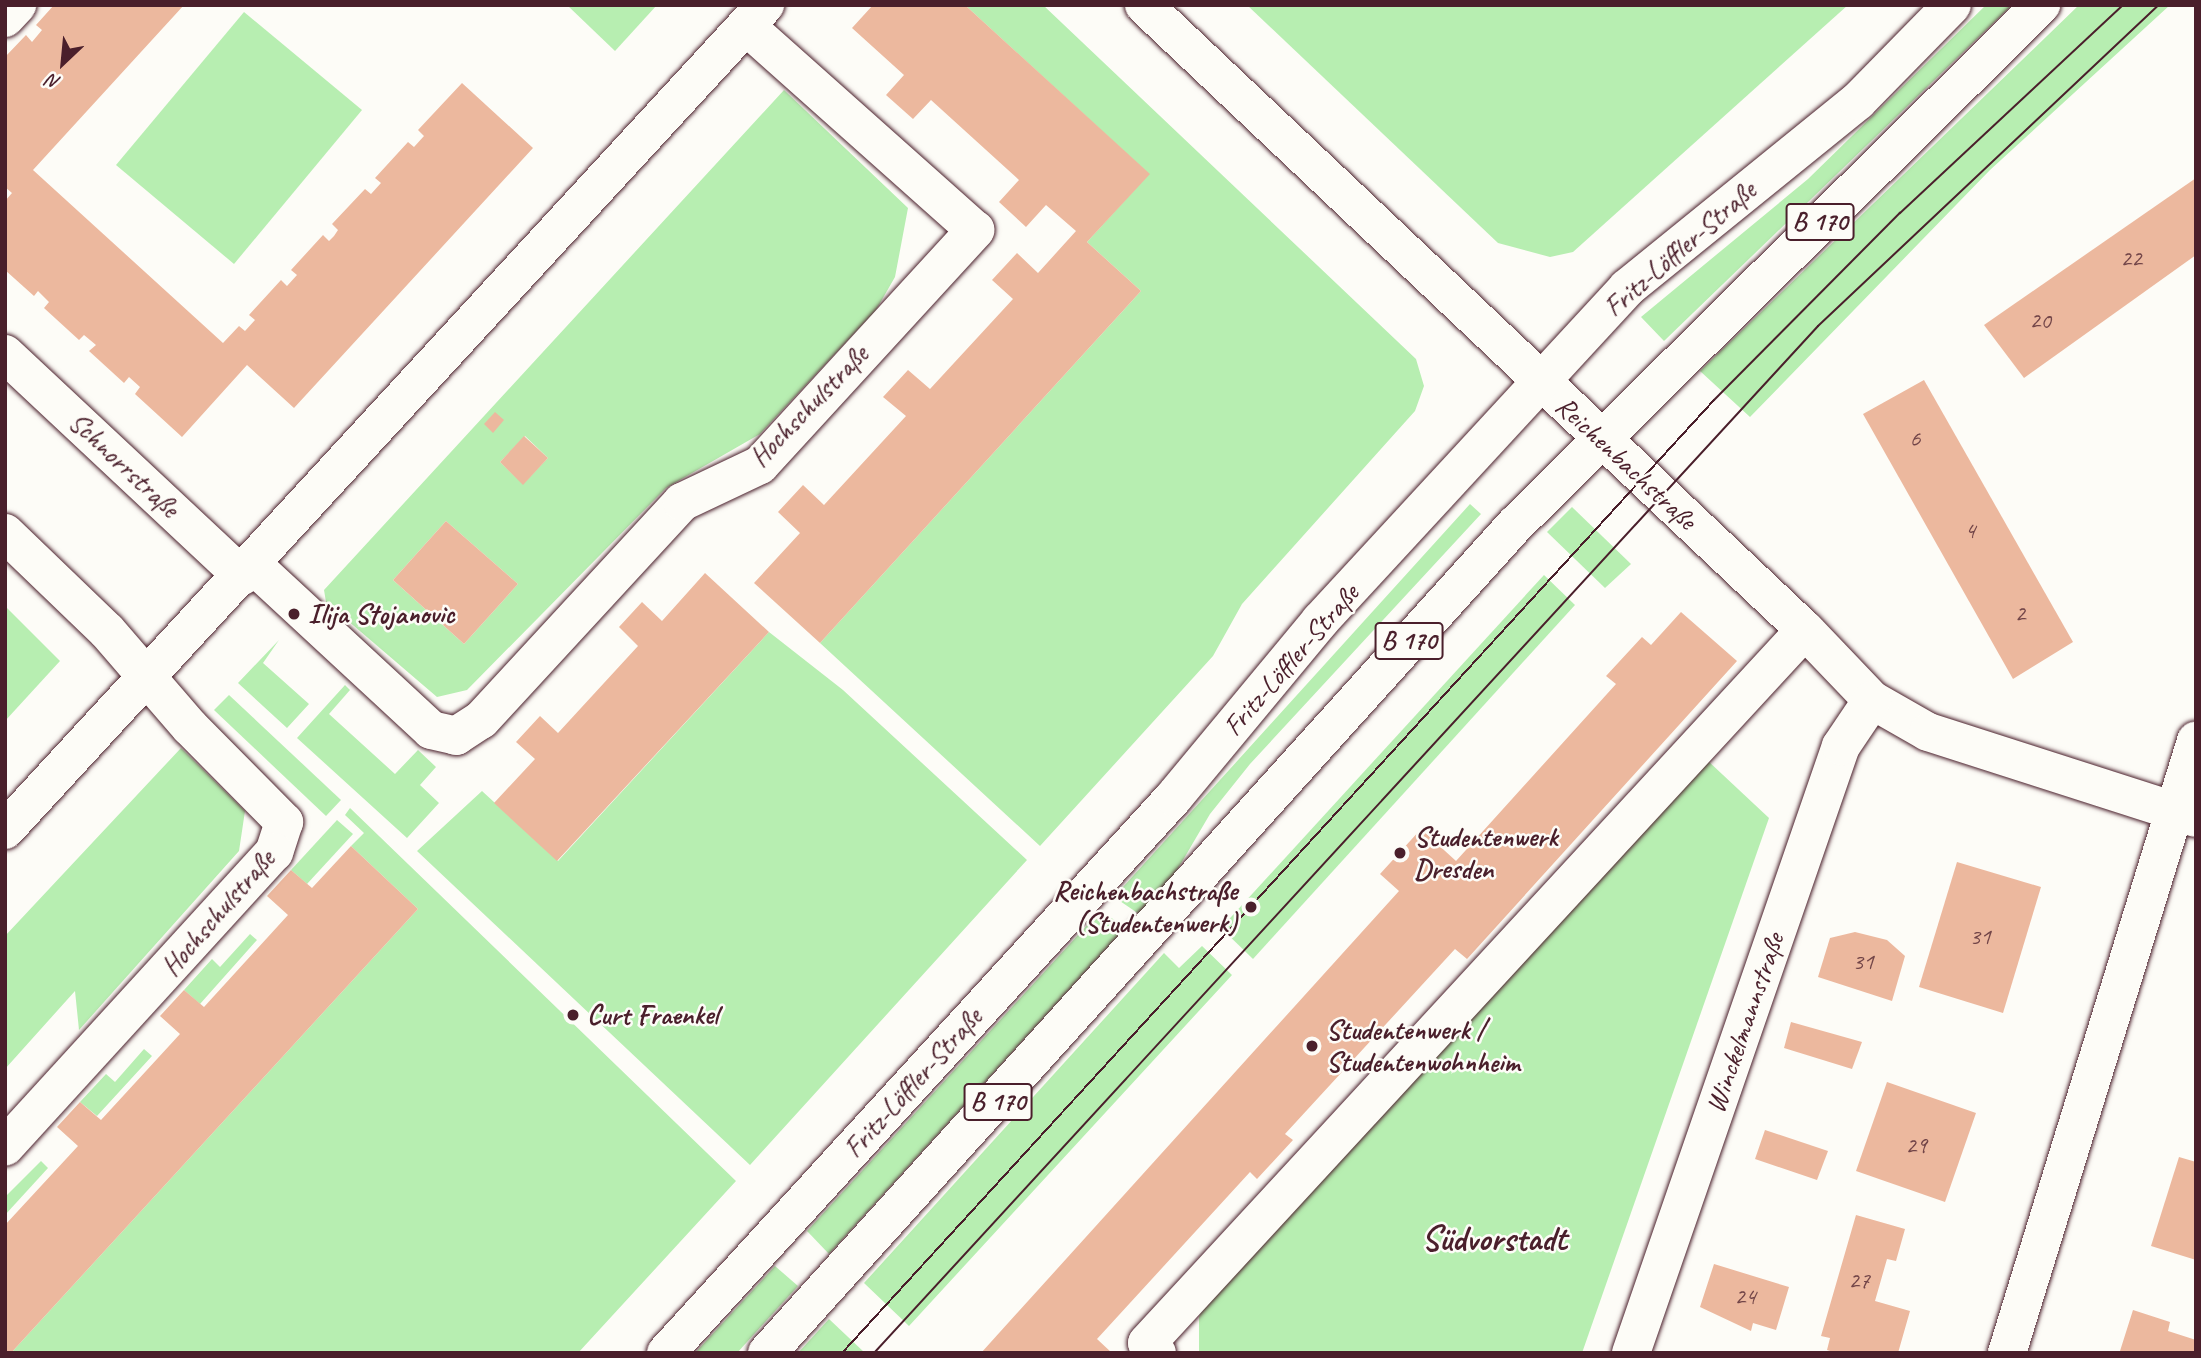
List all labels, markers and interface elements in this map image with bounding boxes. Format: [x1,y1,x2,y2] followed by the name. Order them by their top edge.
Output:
[28,28,98,98] north arrow
[43,69,64,95] text: N
[1597,174,1763,324] street label: Fritz-Löffler-Straße
[1785,200,1855,244] road number: B 170
[2120,245,2142,273] house number: 22
[2029,307,2051,335] house number: 20
[743,338,875,474] street label: Hochschulstraße
[1549,389,1703,537] street label: Reichenbachstraße
[62,405,186,525] street label: Schnorrstraße
[1910,425,1920,453] house number: 6
[1965,517,1975,545] house number: 4
[1216,577,1366,743] street label: Fritz-Löffler-Straße
[308,597,454,631] place label: Ilija Stojanovic
[2015,600,2025,628] house number: 2
[286,606,302,622] marker: Ilija Stojanovic
[1374,618,1444,664] road number: B 170
[1414,820,1557,886] place label: Studentenwerk Dresden
[154,843,282,983] street label: Hochschulstraße
[1392,845,1408,861] marker: Studentenwerk Dresden
[1053,874,1237,940] place label: Reichenbachstraße (Studentenwerk)
[1243,899,1259,915] marker: Reichenbachstraße (Studentenwerk)
[1969,923,1991,951] house number: 31
[1699,929,1791,1117] street label: Winckelmannstraße
[1852,948,1874,976] house number: 31
[587,998,719,1032] place label: Curt Fraenkel
[837,1001,989,1165] street label: Fritz-Löffler-Straße
[565,1007,581,1023] marker: Curt Fraenkel
[1326,1013,1519,1079] place label: Studentenwerk / Studentenwohnheim
[1304,1038,1320,1054] marker: Studentenwerk / Studentenwohnheim
[963,1079,1033,1124] road number: B 170
[1905,1132,1927,1160] house number: 29
[1421,1218,1567,1260] district label: Südvorstadt
[1848,1267,1870,1295] house number: 27
[1734,1283,1756,1311] house number: 24

